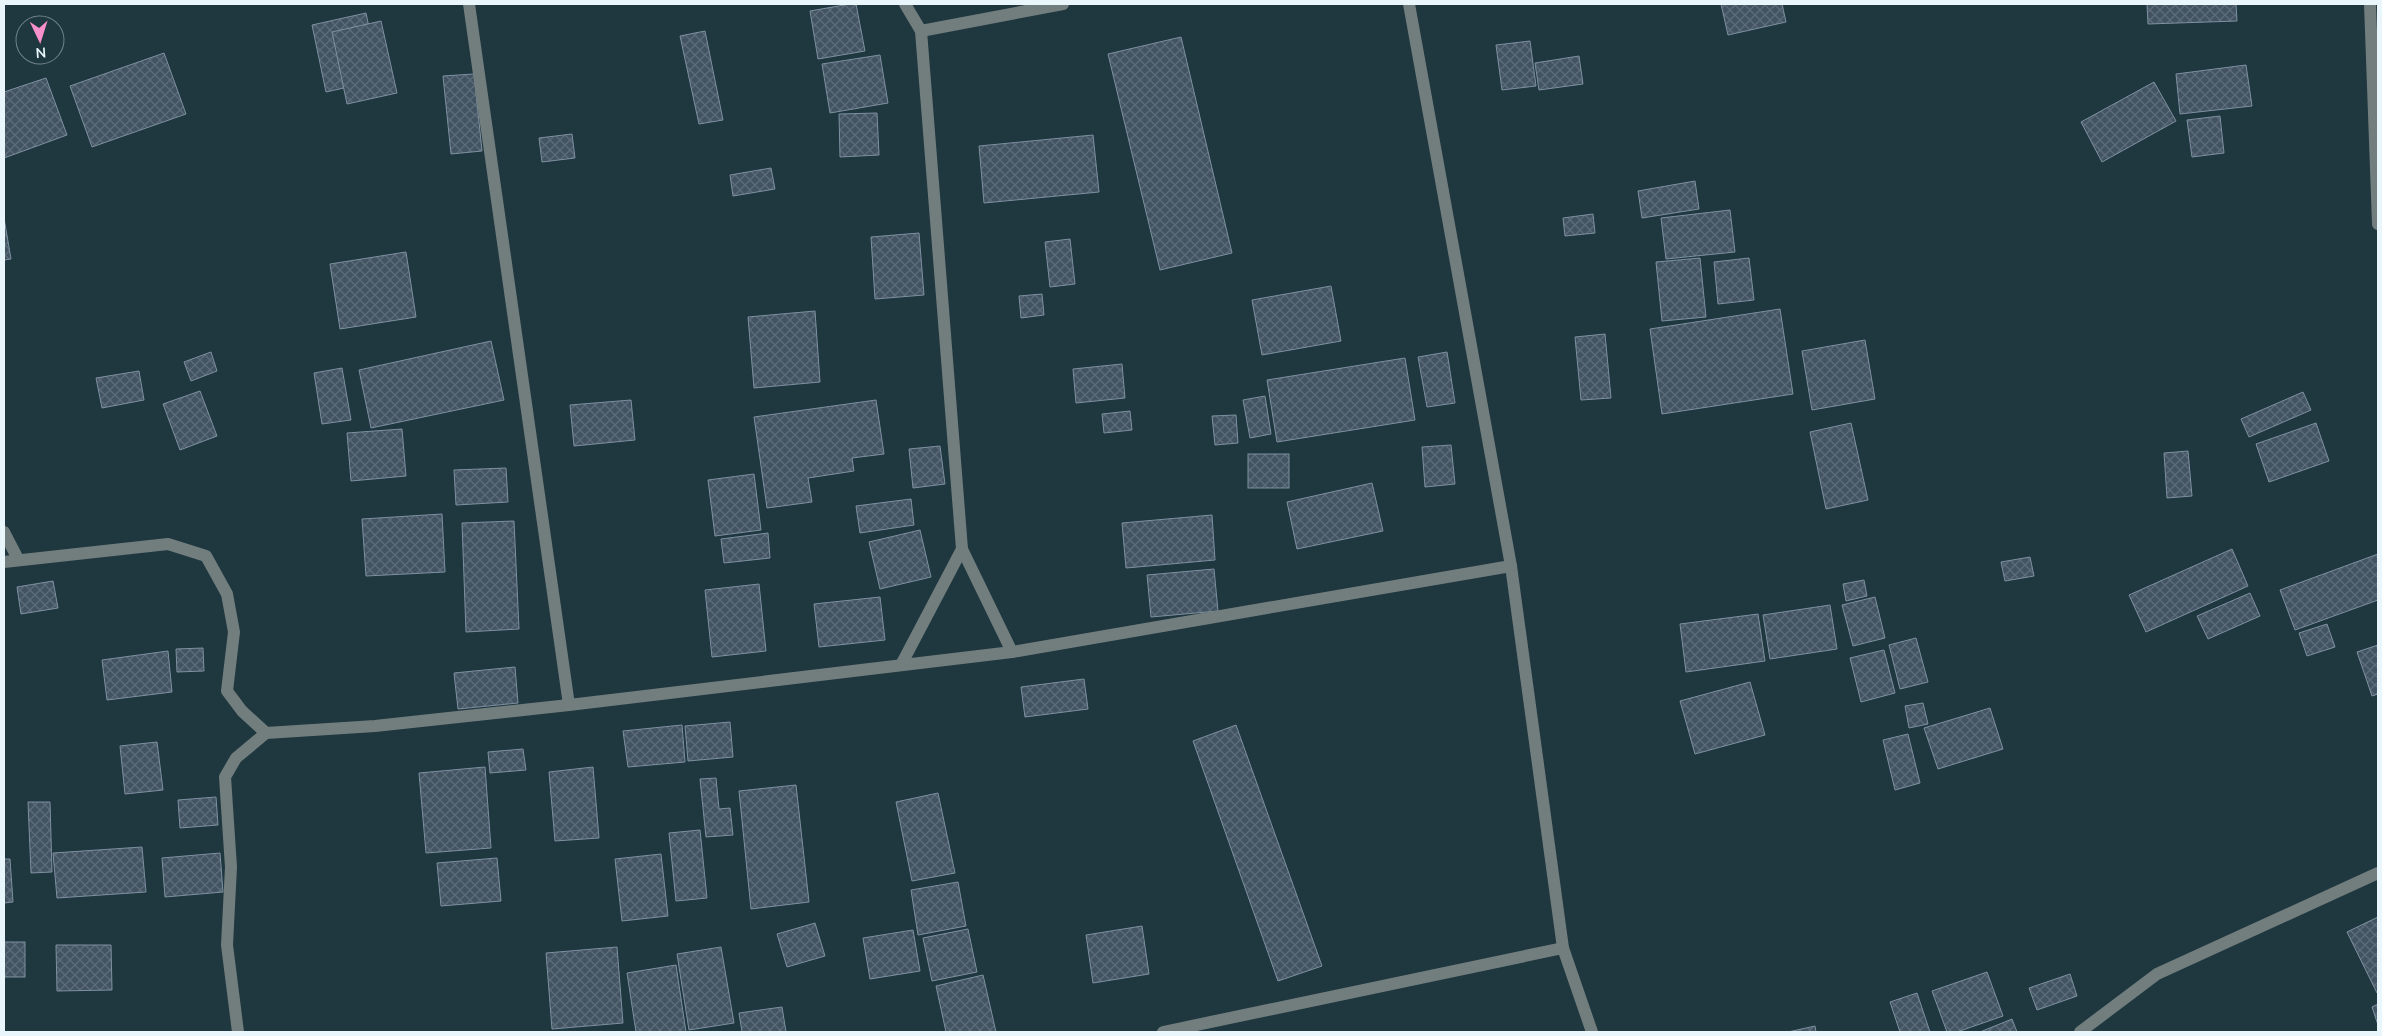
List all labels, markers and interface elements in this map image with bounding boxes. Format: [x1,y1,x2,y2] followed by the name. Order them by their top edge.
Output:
[15,15,65,65] north arrow
[35,43,47,62] text: N

